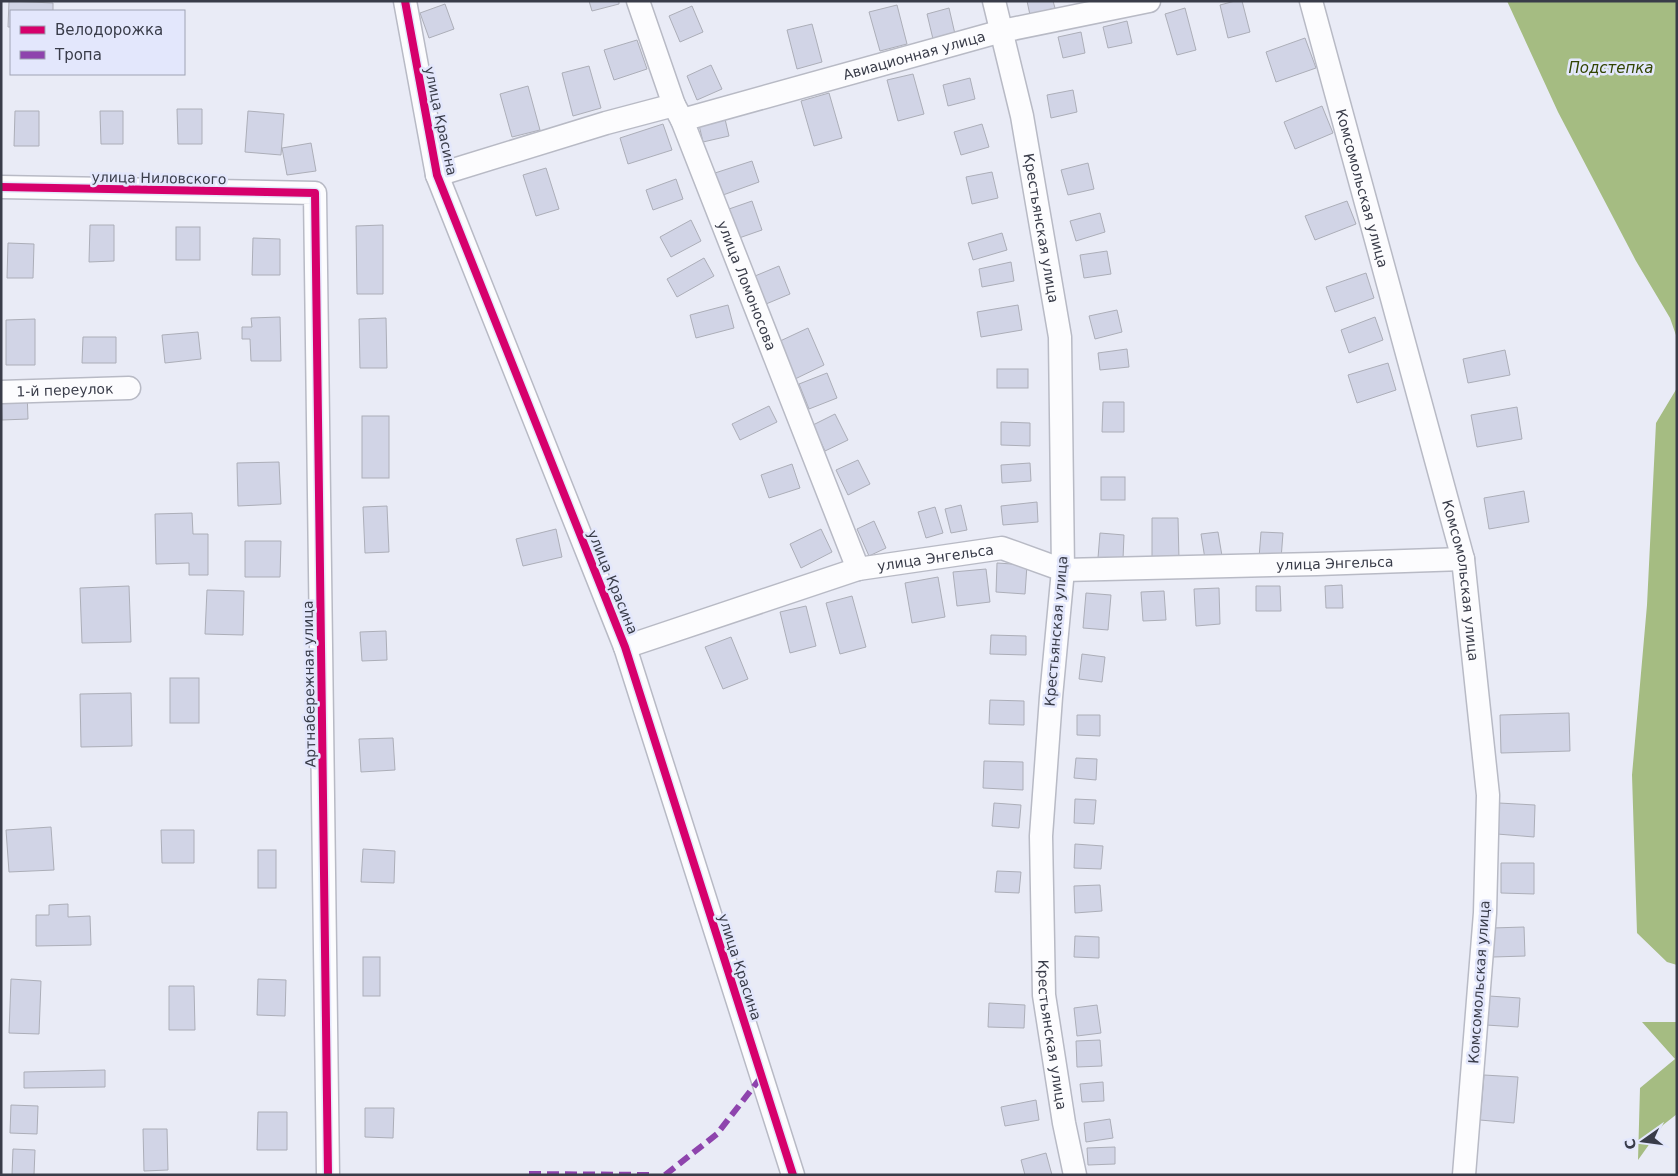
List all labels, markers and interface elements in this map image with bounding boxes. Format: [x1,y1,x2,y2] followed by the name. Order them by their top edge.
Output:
[10,10,185,75] legend
[55,21,163,39] text: Велодорожка
[841,28,987,83] street label: Авиационная улица
[54,46,102,64] text: Тропа
[1568,59,1654,77] water label: Подстепка
[422,65,460,177] street label: улица Красина
[1333,107,1391,269] street label: Комсомольская улица
[1021,152,1062,304] street label: Крестьянская улица
[91,169,227,187] street label: улица Ниловского
[714,218,780,353] street label: улица Ломоносова
[16,380,114,400] street label: 1-й переулок
[1439,498,1482,662] street label: Комсомольская улица
[585,528,641,636] street label: улица Красина
[876,541,995,574] street label: улица Энгельса
[1276,553,1394,573] street label: улица Энгельса
[1041,555,1071,707] street label: Крестьянская улица
[300,600,318,768] street label: Артнабережная улица
[1465,900,1493,1064] street label: Комсомольская улица
[715,912,765,1022] street label: улица Красина
[1035,960,1070,1111] street label: Крестьянская улица
[1618,1116,1668,1166] north arrow
[1621,1137,1639,1151] text: С

